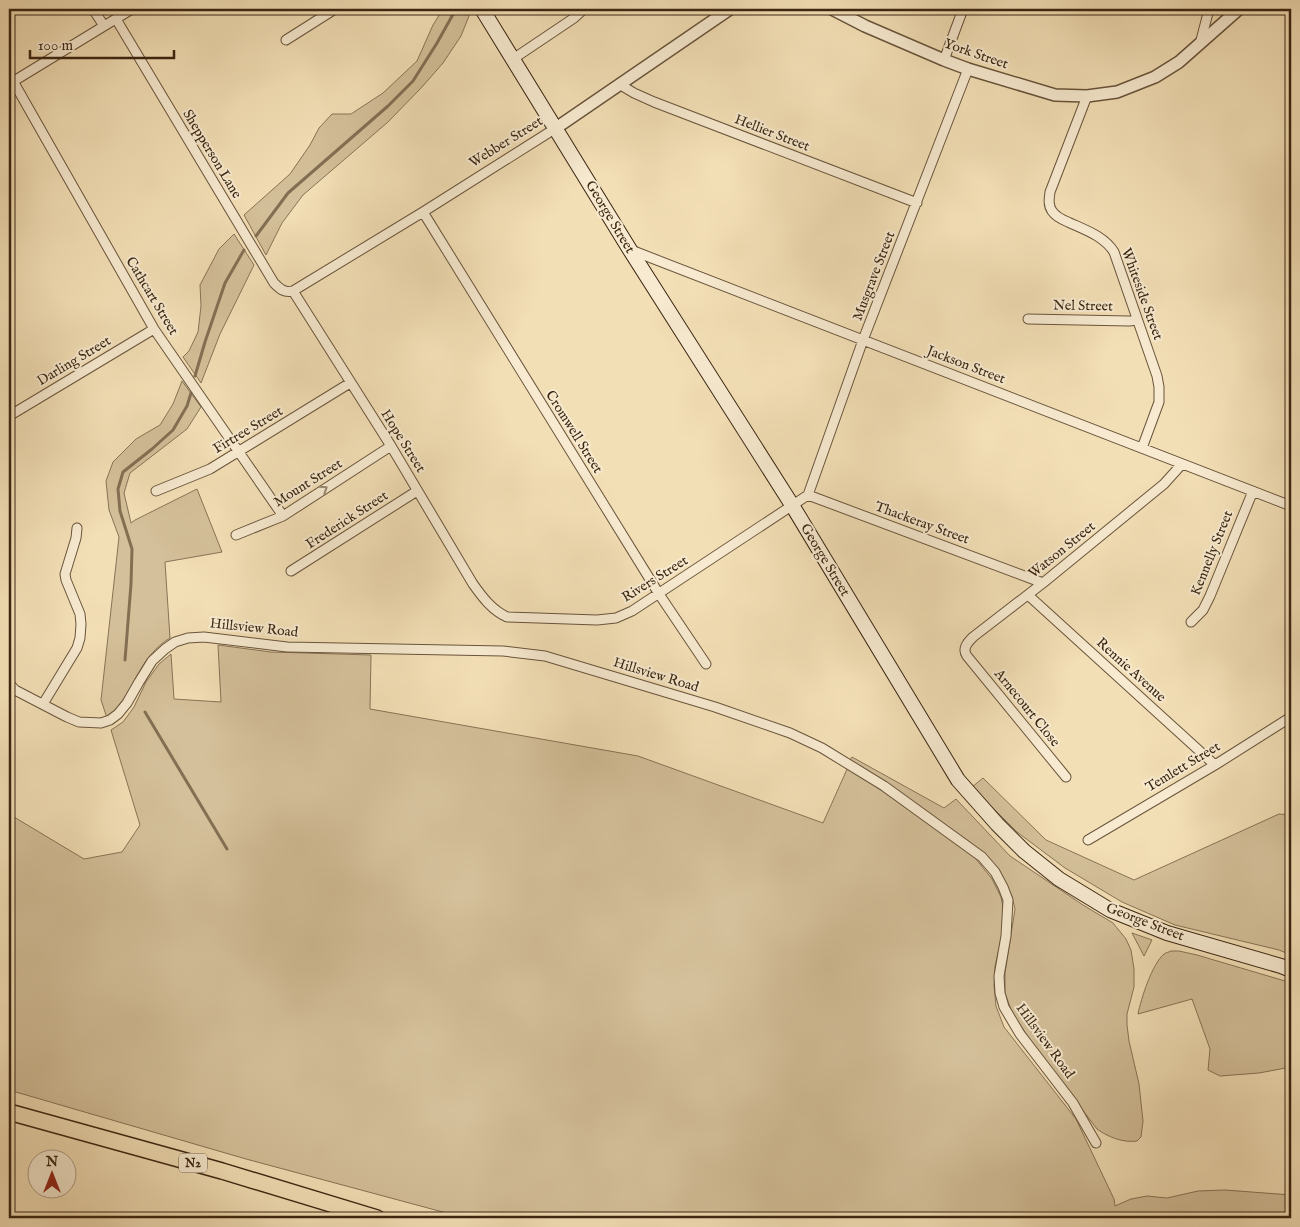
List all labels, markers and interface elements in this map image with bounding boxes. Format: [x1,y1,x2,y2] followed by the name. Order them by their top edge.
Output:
[30,28,174,60] scale bar
[942,35,1011,73] street label: York Street
[38,36,74,55] text: 100 m
[178,106,246,202] street label: Shepperson Lane
[732,110,812,156] street label: Hellier Street
[466,112,546,172] street label: Webber Street
[581,177,639,257] street label: George Street
[849,229,899,323] street label: Musgrave Street
[1117,245,1167,343] street label: Whiteside Street
[122,254,183,339] street label: Cathcart Street
[1053,296,1113,316] street label: Nel Street
[34,332,114,390] street label: Darling Street
[922,341,1008,388] street label: Jackson Street
[541,387,607,477] street label: Cromwell Street
[210,402,286,458] street label: Firtree Street
[377,406,430,476] street label: Hope Street
[270,455,346,511] street label: Mount Street
[319,486,328,496] one-way arrow
[303,487,392,553] street label: Frederick Street
[872,498,972,549] street label: Thackeray Street
[1187,508,1237,598] street label: Kennelly Street
[1025,517,1099,582] street label: Watson Street
[796,520,854,600] street label: George Street
[619,551,692,606] street label: Rivers Street
[209,614,300,642] street label: Hillsview Road
[1092,634,1170,706] street label: Rennie Avenue
[611,653,701,697] street label: Hillsview Road
[990,665,1064,751] street label: Arnecourt Close
[1142,738,1224,796] street label: Temlett Street
[1103,899,1187,945] street label: George Street
[1012,1000,1079,1083] street label: Hillsview Road
[28,1150,78,1200] north arrow
[45,1153,58,1171] text: N
[179,1154,207,1172] road number: N2

